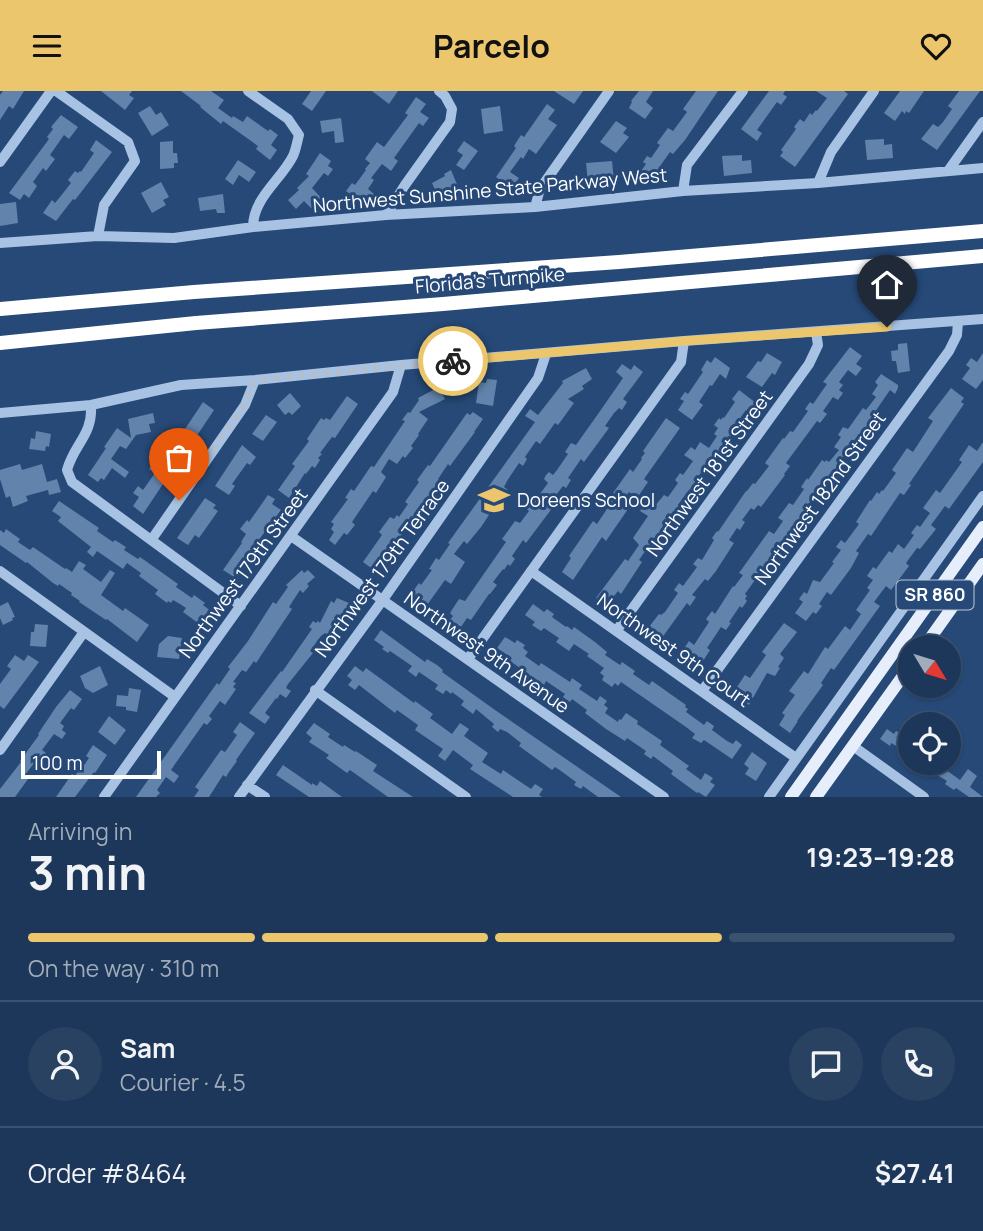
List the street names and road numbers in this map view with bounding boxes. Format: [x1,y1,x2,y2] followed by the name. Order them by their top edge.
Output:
[312,162,668,218] street label: Northwest Sunshine State Parkway West
[414,261,566,299] street label: Florida's Turnpike
[640,385,778,561] street label: Northwest 181st Street
[748,406,892,590] street label: Northwest 182nd Street
[309,474,455,662] street label: Northwest 179th Terrace
[173,483,313,663] street label: Northwest 179th Street
[897,581,974,609] road number: SR 860
[399,585,575,719] street label: Northwest 9th Avenue
[592,587,756,713] street label: Northwest 9th Court

